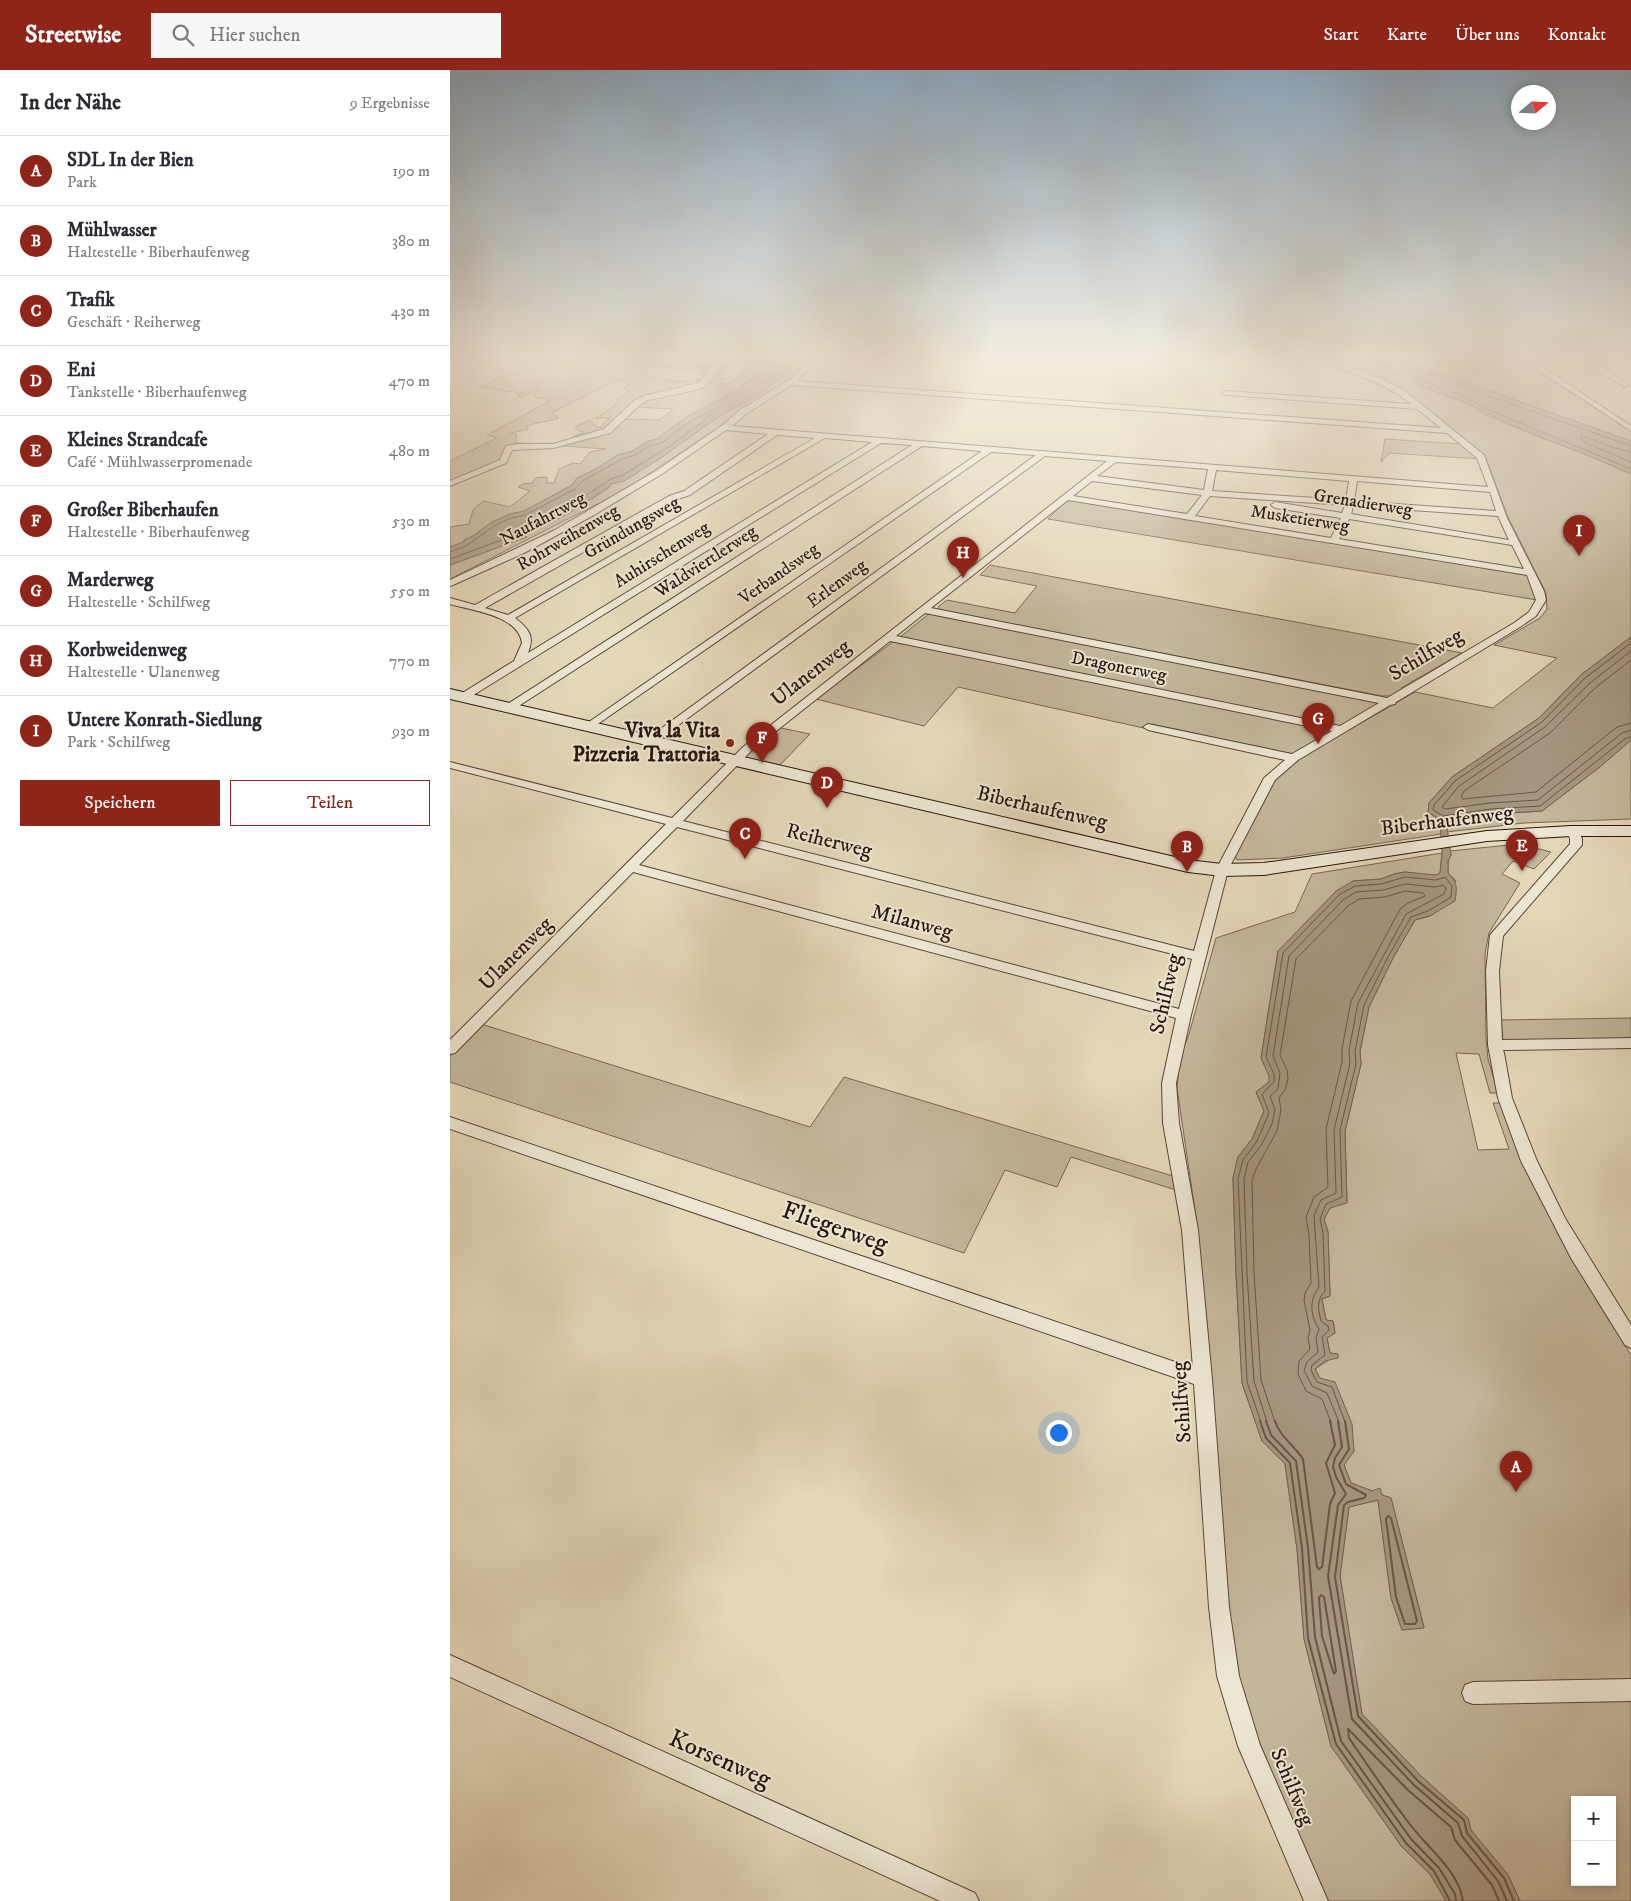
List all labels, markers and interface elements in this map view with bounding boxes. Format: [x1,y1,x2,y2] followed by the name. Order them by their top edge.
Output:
[151,13,501,58] search box
[25,20,121,50] text: Streetwise
[169,21,197,49] icon: search
[209,24,300,47] text: Hier suchen
[1323,24,1359,46] text: Start
[1387,24,1427,46] text: Karte
[1455,24,1519,46] text: Über uns
[1547,24,1606,46] text: Kontakt
[1511,85,1556,130] north arrow
[20,90,121,116] text: In der Nähe
[350,93,430,113] text: 9 Ergebnisse
[67,149,194,172] text: SDL In der Bien
[31,161,41,181] text: A
[392,161,430,181] text: 190 m
[67,172,97,192] text: Park
[67,219,157,242] text: Mühlwasser
[31,231,41,251] text: B
[392,231,430,251] text: 380 m
[67,242,249,262] text: Haltestelle · Biberhaufenweg
[67,289,115,312] text: Trafik
[31,301,41,321] text: C
[391,301,430,321] text: 430 m
[67,312,200,332] text: Geschäft · Reiherweg
[67,359,95,382] text: Eni
[30,371,42,391] text: D
[389,371,430,391] text: 470 m
[67,382,246,402] text: Tankstelle · Biberhaufenweg
[67,429,208,452] text: Kleines Strandcafe
[30,441,42,461] text: E
[389,441,430,461] text: 480 m
[67,452,252,472] text: Café · Mühlwasserpromenade
[1312,484,1414,522] street label: Grenadierweg
[496,487,590,551] street label: Naufahrtweg
[580,492,684,564] street label: Gründungsweg
[67,499,219,522] text: Großer Biberhaufen
[513,500,623,576] street label: Rohrweihenweg
[1249,500,1351,538] street label: Musketierweg
[31,511,41,531] text: F
[392,511,430,531] text: 530 m
[1563,515,1595,556] pin: I
[610,517,714,593] street label: Auhirschenweg
[650,521,761,604] street label: Waldviertlerweg
[67,522,249,542] text: Haltestelle · Biberhaufenweg
[947,537,979,578] pin: H
[734,538,823,610] street label: Verbandsweg
[803,555,872,613] street label: Erlenweg
[67,569,153,592] text: Marderweg
[30,581,42,601] text: G
[390,581,430,601] text: 550 m
[67,592,210,612] text: Haltestelle · Schilfweg
[1384,622,1468,687] street label: Schilfweg
[766,633,857,712] street label: Ulanenweg
[67,639,187,662] text: Korbweidenweg
[1069,647,1169,687] street label: Dragonerweg
[29,651,43,671] text: H
[389,651,430,671] text: 770 m
[67,662,220,682] text: Haltestelle · Ulanenweg
[1302,703,1334,744] pin: G
[67,709,261,732] text: Untere Konrath-Siedlung
[573,718,721,768] place label: Viva la Vita Pizzeria Trattoria
[33,721,39,741] text: I
[392,721,430,741] text: 930 m
[746,722,778,763] pin: F
[67,732,170,752] text: Park · Schilfweg
[724,737,736,749] marker: Viva la Vita Pizzeria Trattoria
[811,767,843,808] pin: D
[20,780,220,826] button: Speichern
[230,780,430,826] button: Teilen
[974,780,1111,836] street label: Biberhaufenweg
[1379,800,1516,842] street label: Biberhaufenweg
[729,818,761,859] pin: C
[783,818,876,864] street label: Reiherweg
[1506,830,1538,871] pin: E
[1171,831,1203,872] pin: B
[869,899,956,946] street label: Milanweg
[473,911,559,997] street label: Ulanenweg
[1144,950,1188,1037] street label: Schilfweg
[778,1194,893,1260] street label: Fliegerweg
[1166,1359,1198,1444] street label: Schilfweg
[1046,1420,1072,1446] your location
[1500,1451,1532,1492] pin: A
[664,1723,777,1796] street label: Korsenweg
[1264,1744,1320,1831] street label: Schilfweg
[1571,1796,1616,1886] map controls
[1571,1796,1616,1841] button: +
[1571,1841,1616,1886] button: −

